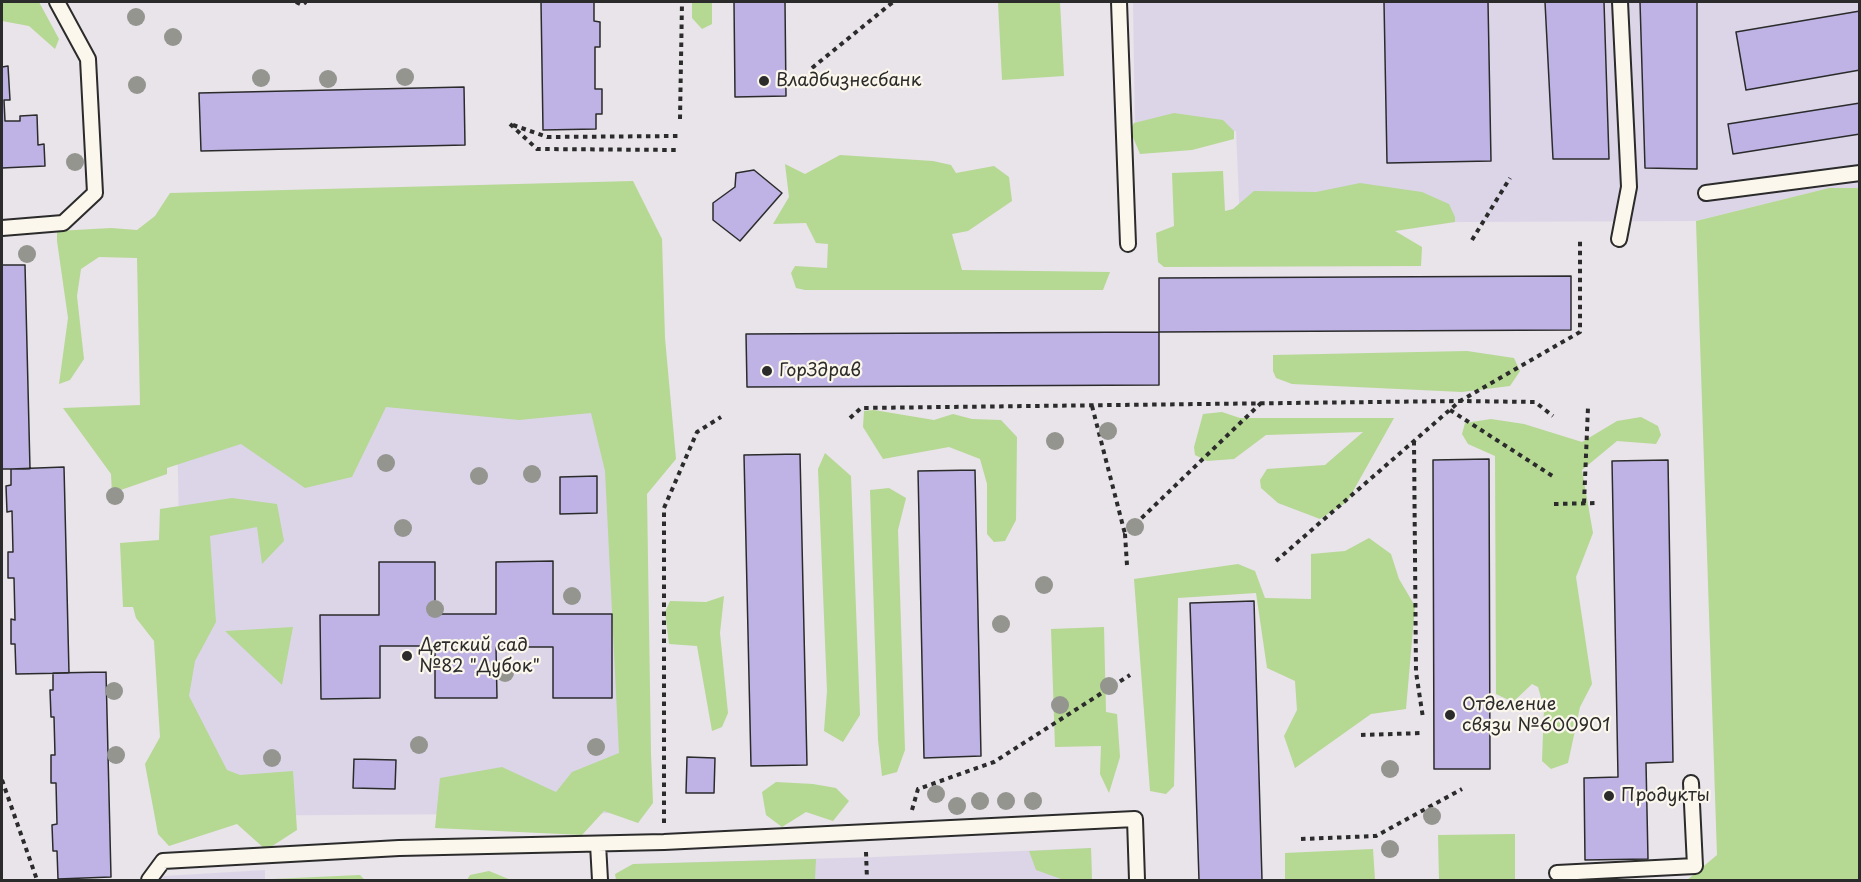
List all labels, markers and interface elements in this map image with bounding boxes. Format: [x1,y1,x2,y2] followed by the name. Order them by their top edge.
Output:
[776,70,921,92] place label: Владбизнесбанк
[757,74,771,88] marker: Владбизнесбанк
[779,360,861,382] place label: ГорЗдрав
[760,364,774,378] marker: ГорЗдрав
[419,635,540,678] place label: Детский сад №82 "Дубок"
[400,649,414,663] marker: Детский сад №82 "Дубок"
[1462,694,1610,736] place label: Отделение связи №600901
[1443,708,1457,722] marker: Отделение связи №600901
[1621,785,1710,807] place label: Продукты
[1602,789,1616,803] marker: Продукты

